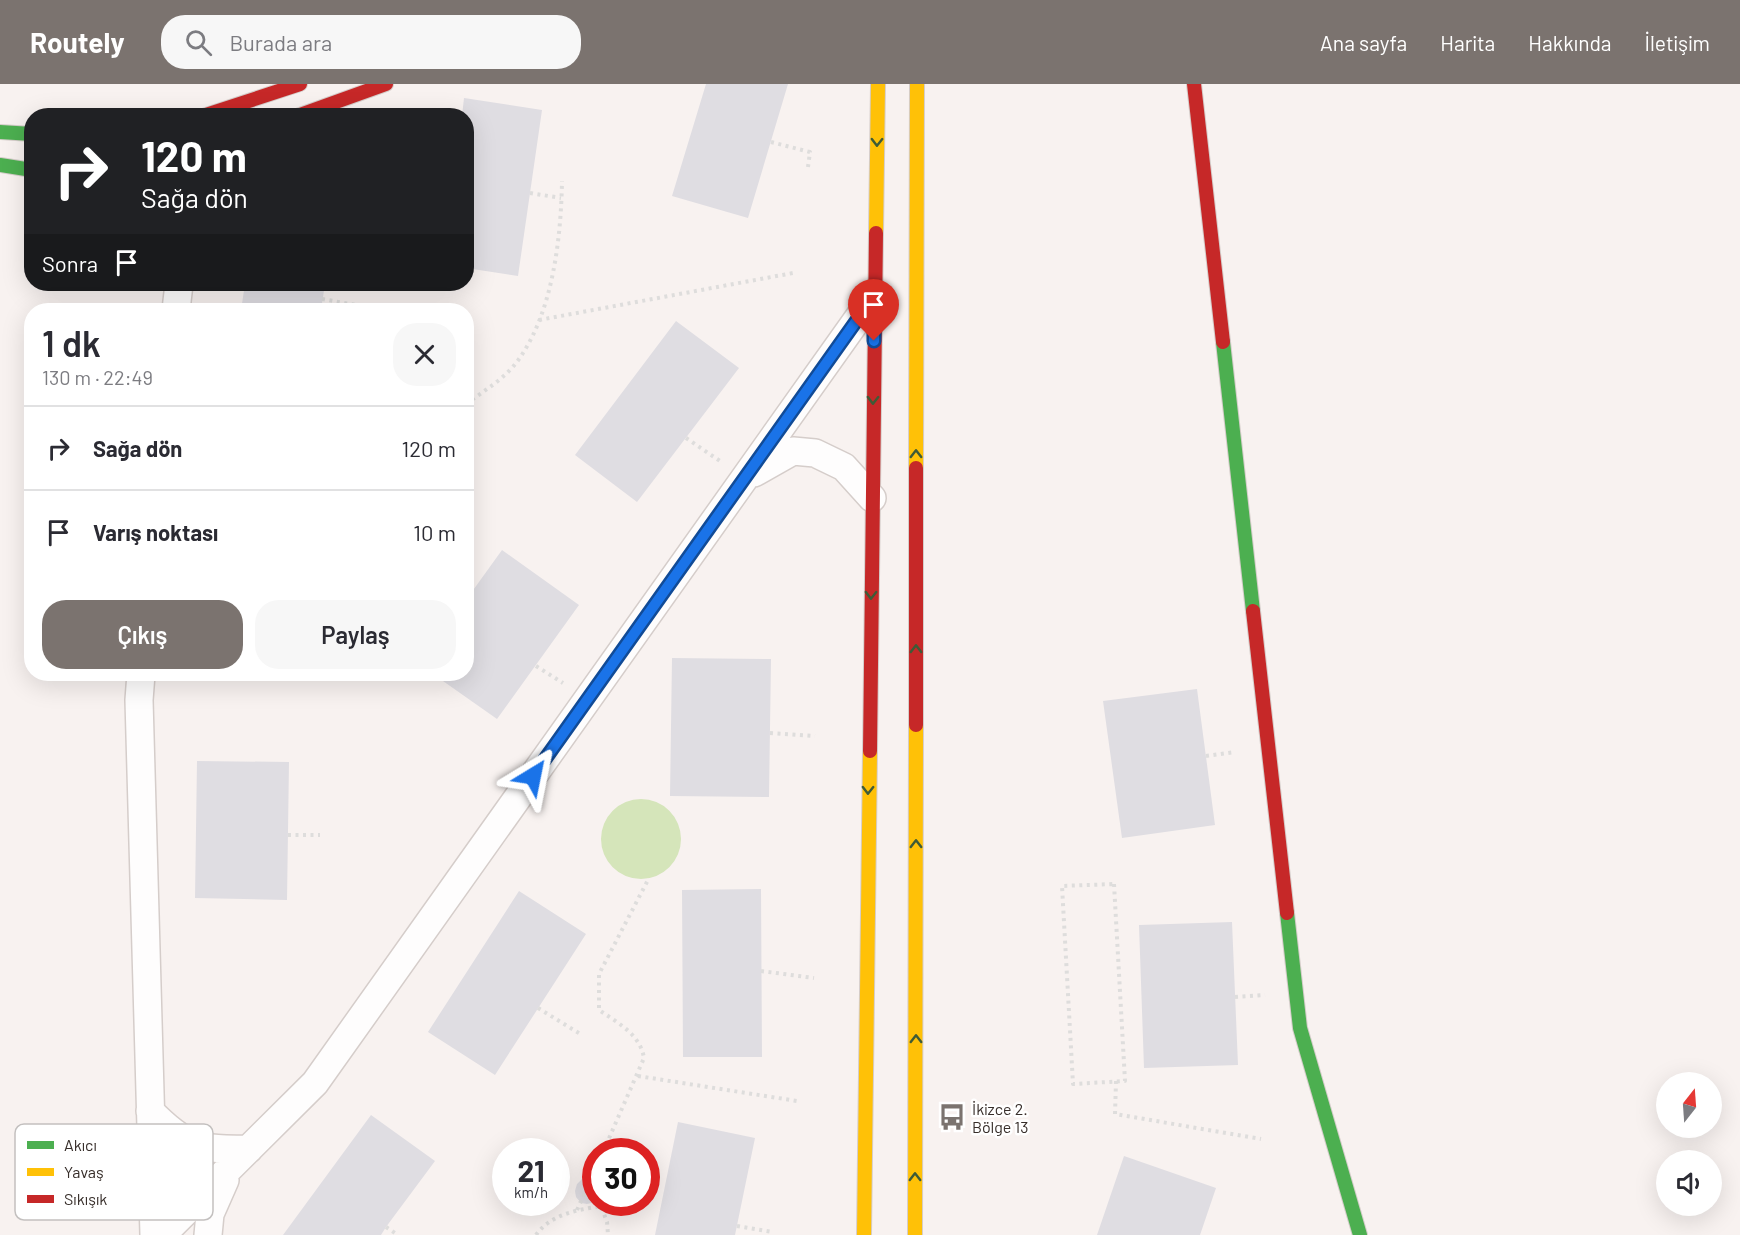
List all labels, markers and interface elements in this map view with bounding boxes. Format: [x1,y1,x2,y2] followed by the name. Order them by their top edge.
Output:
[161,15,581,69] search box
[30,25,125,59] text: Routely
[182,26,215,59] icon: search
[230,29,332,55] text: Burada ara
[1320,30,1407,55] text: Ana sayfa
[1440,30,1495,55] text: Harita
[1528,30,1612,55] text: Hakkında
[1645,30,1710,55] text: İletişim
[141,130,247,180] text: 120 m
[42,132,120,210] icon: right
[871,138,883,147] one-way arrow
[141,181,248,213] text: Sağa dön
[110,246,143,279] icon: arrive
[42,250,98,276] text: Sonra
[848,279,899,341] pin
[857,288,890,321] icon: arrive
[42,321,101,364] text: 1 dk
[393,323,456,386] button: close
[42,365,153,389] text: 130 m · 22:49
[867,396,879,405] one-way arrow
[42,432,75,465] icon: right
[93,435,182,461] text: Sağa dön
[401,435,456,461] text: 120 m
[910,449,922,458] one-way arrow
[42,516,75,549] icon: arrive
[93,519,218,545] text: Varış noktası
[413,519,456,545] text: 10 m
[865,591,877,600] one-way arrow
[42,600,243,669] button: Çıkış
[255,600,456,669] button: Paylaş
[910,644,922,653] one-way arrow
[501,744,565,808] position arrow
[862,786,874,795] one-way arrow
[910,839,922,848] one-way arrow
[910,1034,922,1043] one-way arrow
[1656,1072,1722,1138] north arrow
[1656,1072,1722,1216] map controls
[972,1099,1028,1136] place label: İkizce 2. Bölge 13
[937,1102,967,1132] bus stop icon: İkizce 2. Bölge 13
[15,1124,213,1220] legend
[64,1135,97,1154] text: Akıcı
[582,1138,660,1216] speed limit sign: 30
[1656,1150,1722,1216] button: sound
[517,1152,545,1188] text: 21
[64,1162,104,1181] text: Yavaş
[909,1172,921,1181] one-way arrow
[514,1183,548,1201] text: km/h
[64,1189,107,1208] text: Sıkışık

